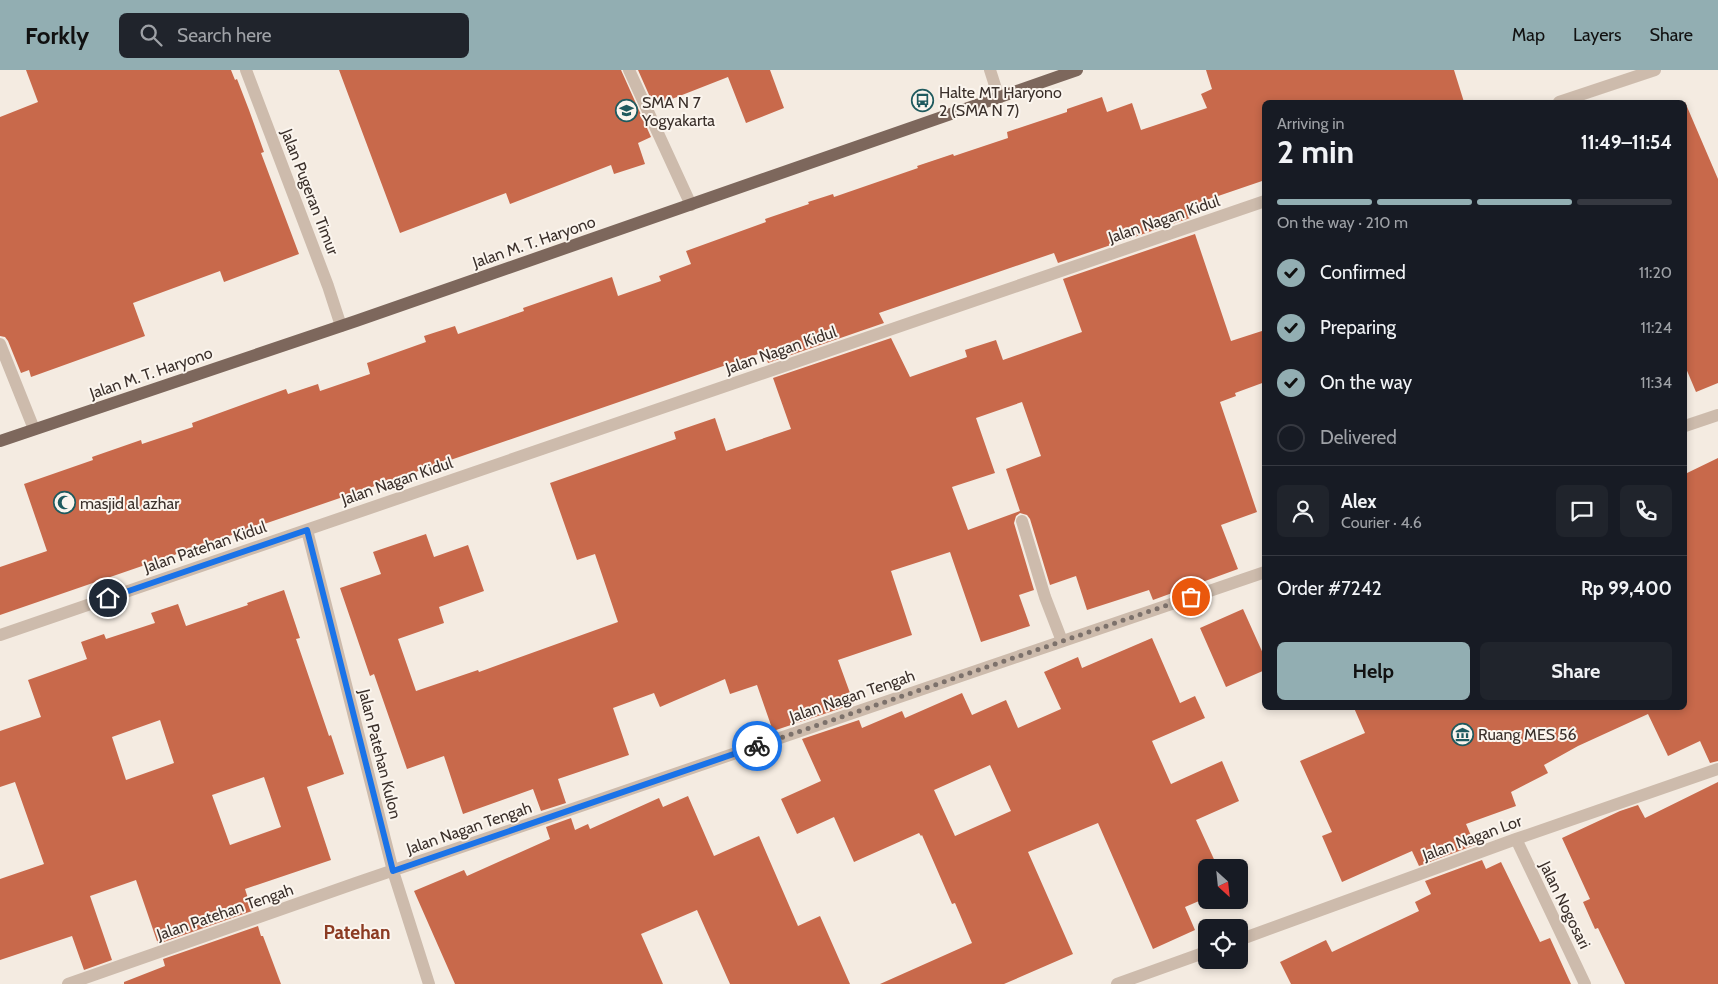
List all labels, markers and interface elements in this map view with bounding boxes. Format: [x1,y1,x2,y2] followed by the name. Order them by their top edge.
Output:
[119,13,469,58] search box
[25,21,89,50] text: Forkly
[137,21,165,49] icon: search
[177,24,272,47] text: Search here
[1512,24,1545,46] text: Map
[1573,24,1622,46] text: Layers
[1650,24,1693,46] text: Share
[939,83,1062,120] place label: Halte MT Haryono 2 (SMA N 7)
[911,89,935,113] bus stop icon: Halte MT Haryono 2 (SMA N 7)
[641,93,715,130] place label: SMA N 7 Yogyakarta
[614,99,638,123] school or university icon: SMA N 7 Yogyakarta
[1277,114,1344,133] text: Arriving in
[277,125,343,259] street label: Jalan Pugeran Timur
[1581,131,1672,154] text: 11:49–11:54
[1277,132,1354,171] text: 2 min
[1105,191,1222,247] street label: Jalan Nagan Kidul
[469,212,598,272] street label: Jalan M. T. Haryono
[1277,213,1408,232] text: On the way · 210 m
[1277,259,1305,287] icon: check
[1320,261,1406,284] text: Confirmed
[1639,263,1672,282] text: 11:20
[1277,314,1305,342] icon: check
[1320,316,1396,339] text: Preparing
[1641,318,1672,337] text: 11:24
[722,322,839,378] street label: Jalan Nagan Kidul
[86,343,215,403] street label: Jalan M. T. Haryono
[1277,369,1305,397] icon: check
[1320,371,1412,394] text: On the way
[1640,373,1672,392] text: 11:34
[1320,426,1397,449] text: Delivered
[338,453,455,509] street label: Jalan Nagan Kidul
[1277,485,1329,537] button: person
[1556,485,1608,537] button: chat
[1620,485,1672,537] button: phone
[1341,490,1377,513] text: Alex
[52,491,76,515] mosque icon: masjid al azhar
[80,494,180,513] place label: masjid al azhar
[1341,513,1422,532] text: Courier · 4.6
[140,517,269,577] street label: Jalan Patehan Kidul
[1170,576,1212,618] pin
[87,577,129,619] pin
[1277,577,1382,600] text: Order #7242
[1581,577,1672,600] text: Rp 99,400
[1177,583,1205,611] icon: bag
[94,584,122,612] icon: home
[1277,642,1470,700] button: Help
[1480,642,1672,700] button: Share
[786,666,917,727] street label: Jalan Nagan Tengah
[354,686,405,821] street label: Jalan Patehan Kulon
[732,721,782,771] courier
[1450,722,1474,746] museum icon: Ruang MES 56
[1478,725,1577,744] place label: Ruang MES 56
[743,732,771,760] icon: bike
[403,798,534,859] street label: Jalan Nagan Tengah
[1419,811,1525,865] street label: Jalan Nagan Lor
[1535,857,1594,952] street label: Jalan Nogosari
[1198,859,1248,909] north arrow
[1198,859,1248,969] map controls
[153,880,296,945] street label: Jalan Patehan Tengah
[1198,919,1248,969] button: locate
[323,921,391,944] district label: Patehan

